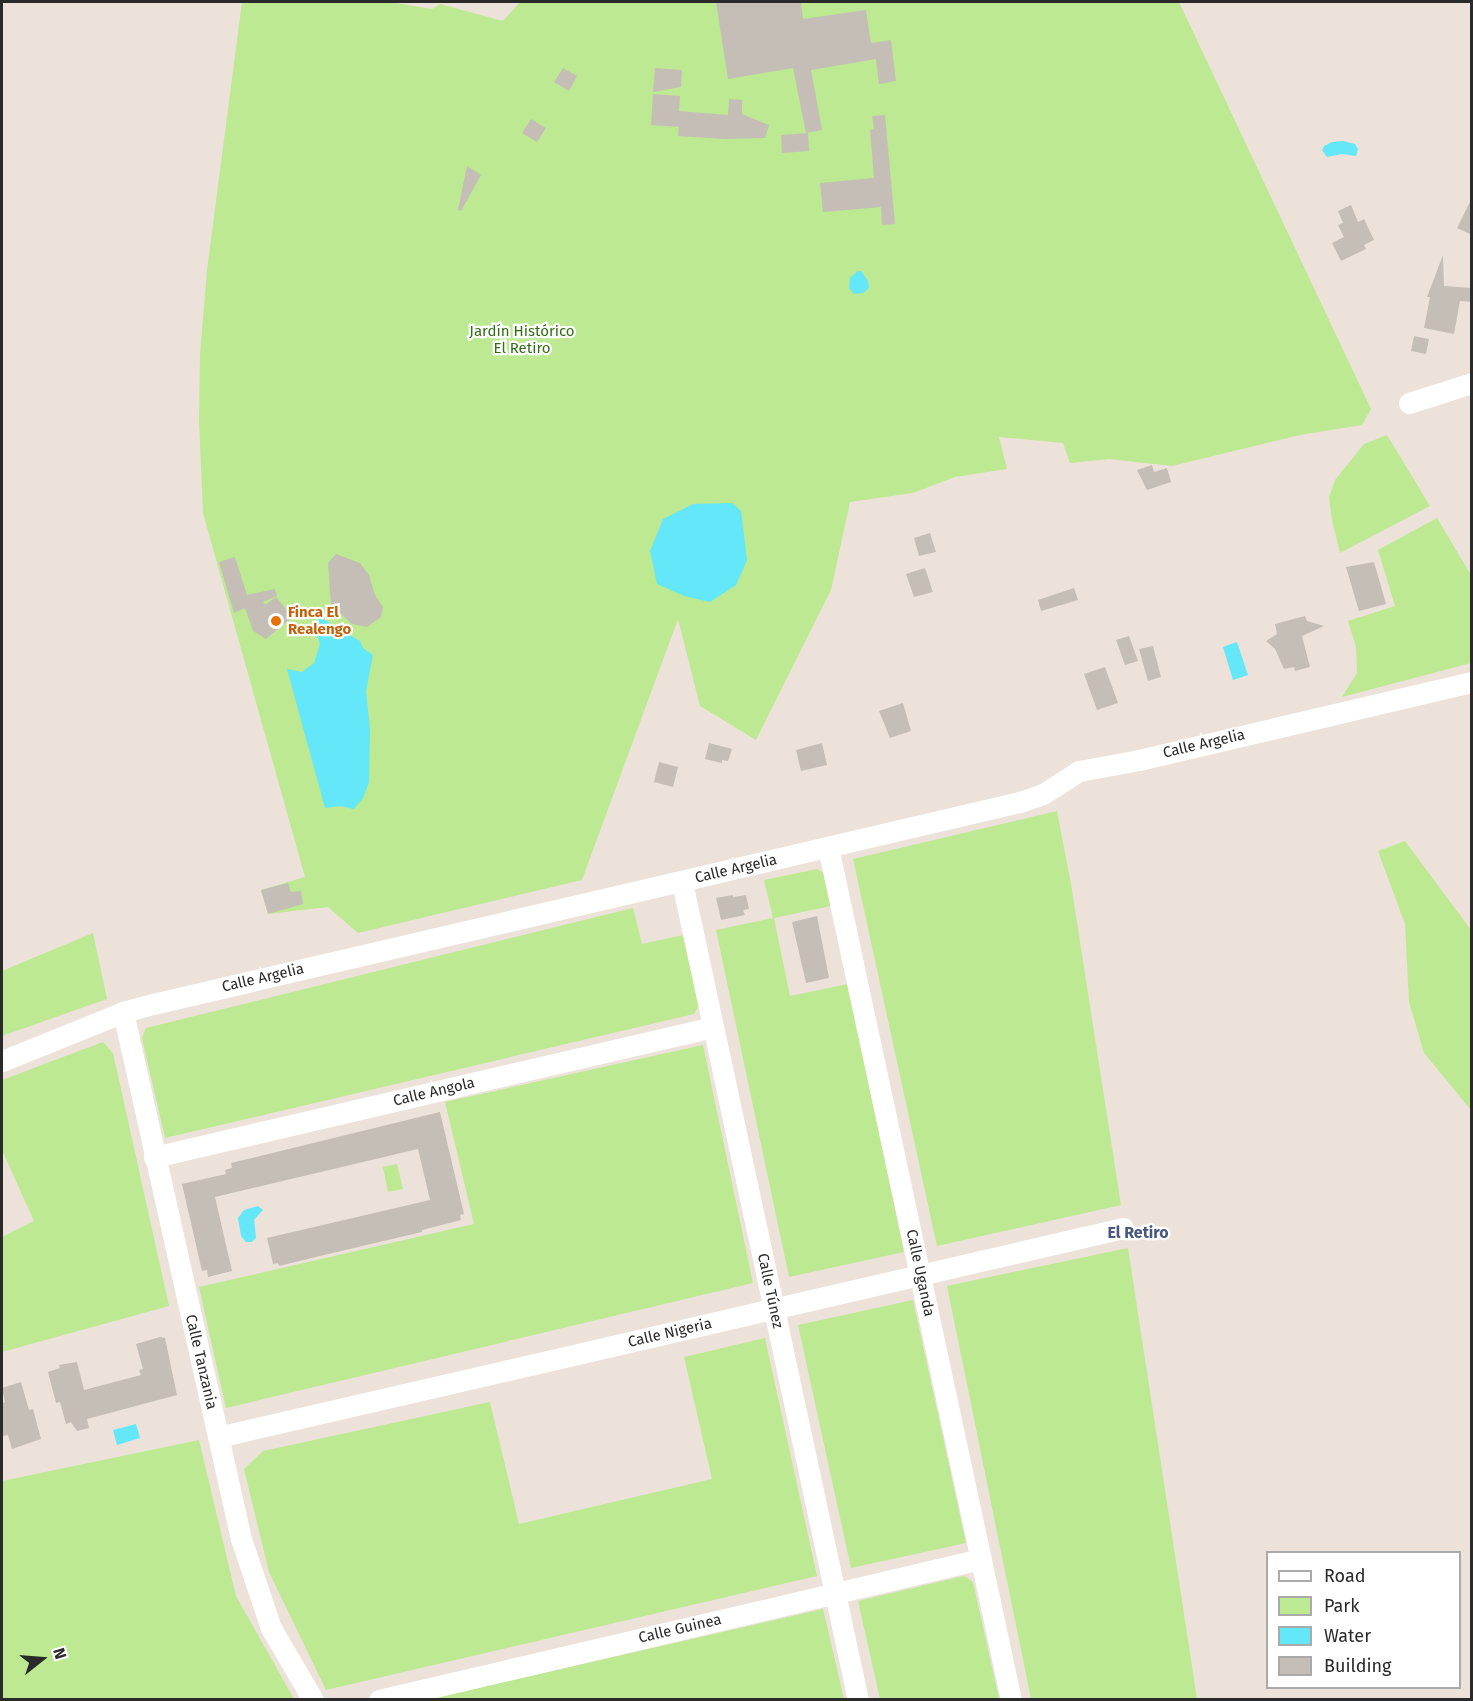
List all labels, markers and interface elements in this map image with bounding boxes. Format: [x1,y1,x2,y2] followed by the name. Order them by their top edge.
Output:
[469,322,575,357] park label: Jardín Histórico El Retiro
[288,603,351,638] place label: Finca El Realengo
[269,614,283,628] marker: Finca El Realengo
[1161,726,1247,762] street label: Calle Argelia
[693,851,779,887] street label: Calle Argelia
[220,960,306,996] street label: Calle Argelia
[391,1074,477,1110] street label: Calle Angola
[1107,1223,1169,1243] district label: El Retiro
[902,1228,938,1318] street label: Calle Uganda
[753,1252,787,1330] street label: Calle Túnez
[181,1313,221,1411] street label: Calle Tanzania
[626,1315,714,1351] street label: Calle Nigeria
[1266,1551,1461,1689] legend
[1324,1565,1366,1587] text: Road
[1324,1595,1359,1617] text: Park
[637,1611,723,1647] street label: Calle Guinea
[1324,1625,1371,1647] text: Water
[12,1629,72,1689] north arrow
[49,1646,70,1661] text: N
[1324,1655,1391,1677] text: Building

